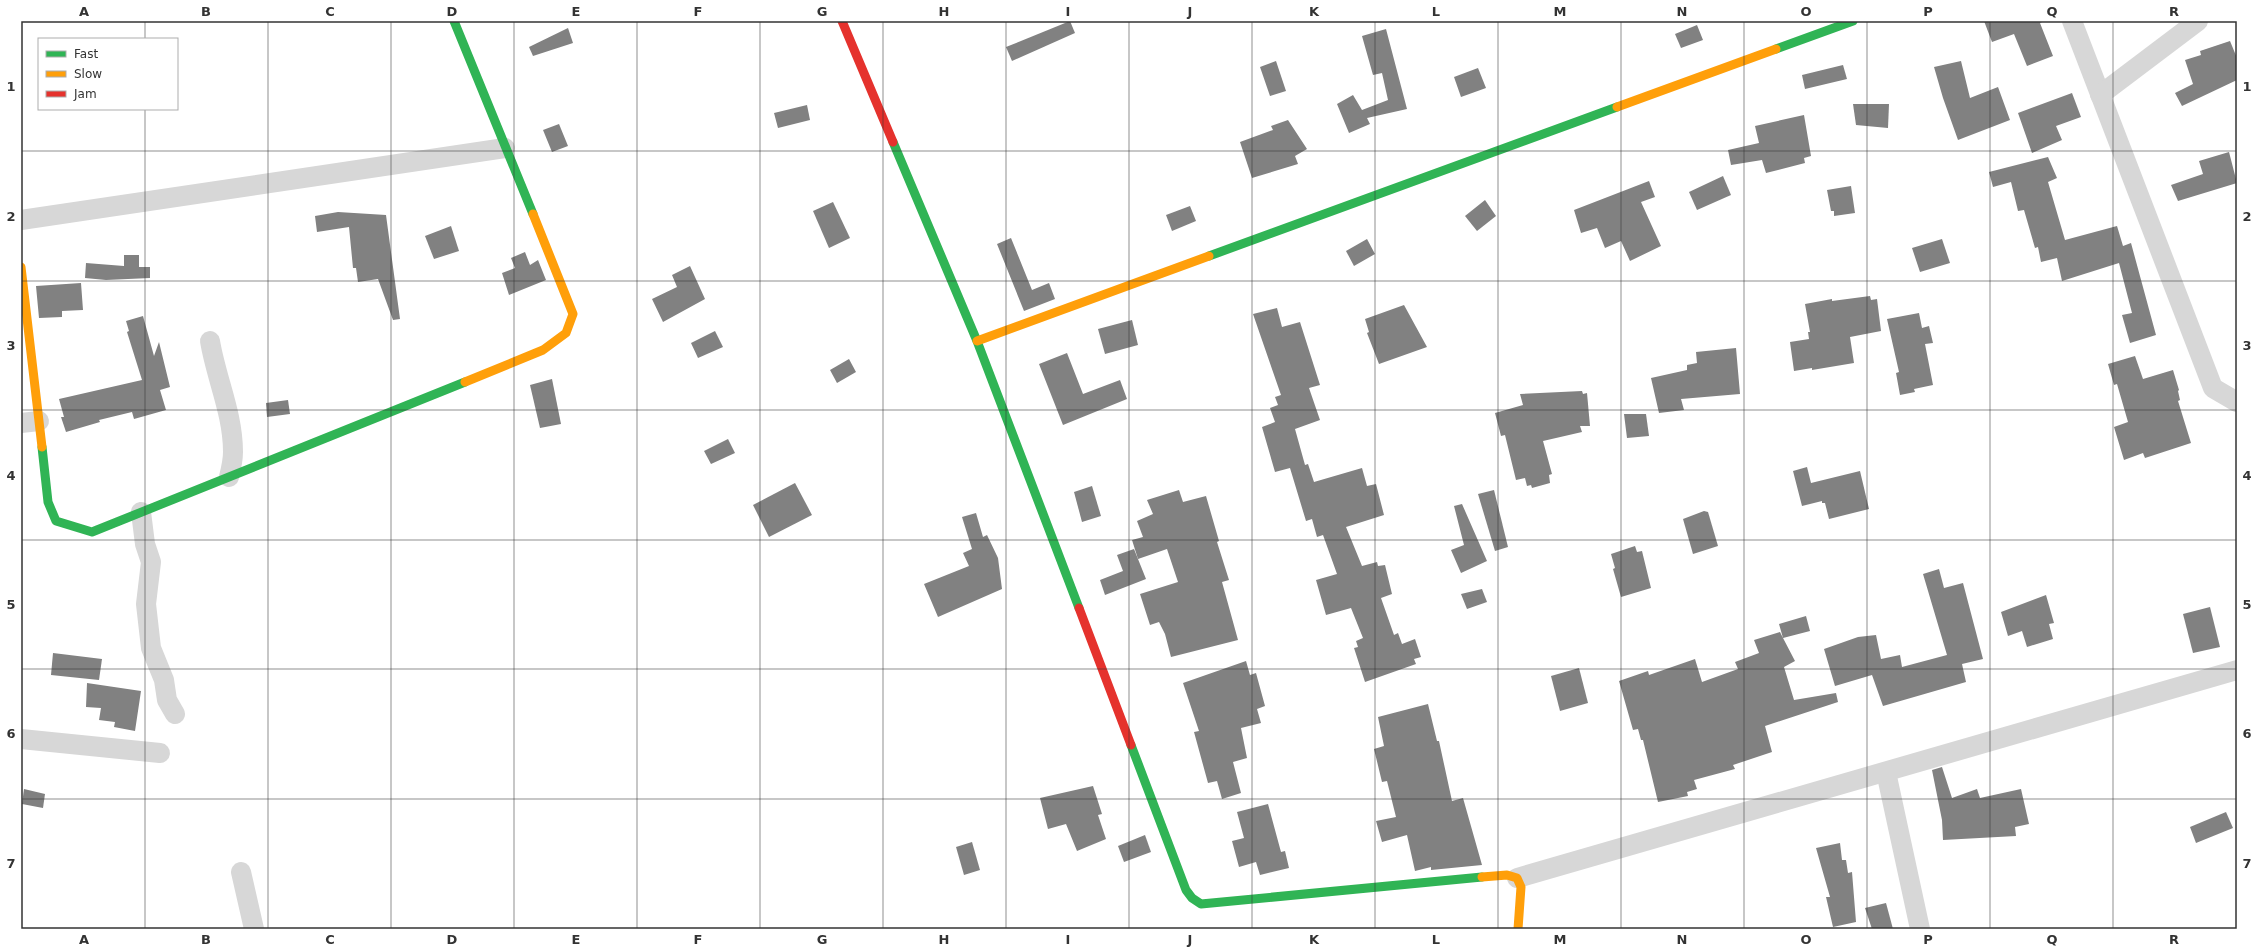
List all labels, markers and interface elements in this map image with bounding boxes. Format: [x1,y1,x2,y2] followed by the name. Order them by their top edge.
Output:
[79,4,89,19] text: A
[201,4,211,19] text: B
[325,4,335,19] text: C
[447,4,458,19] text: D
[572,4,580,19] text: E
[694,4,702,19] text: F
[817,4,827,19] text: G
[939,4,949,19] text: H
[1066,4,1070,19] text: I
[1187,4,1192,19] text: J
[1309,4,1320,19] text: K
[1432,4,1440,19] text: L
[1554,4,1566,19] text: M
[1677,4,1687,19] text: N
[1800,4,1812,19] text: O
[1923,4,1933,19] text: P
[2046,4,2058,19] text: Q
[2169,4,2179,19] text: R
[38,38,178,110] legend
[74,47,98,61] text: Fast
[74,67,102,81] text: Slow
[6,79,16,94] text: 1
[2242,79,2252,94] text: 1
[73,87,97,101] text: Jam
[6,209,16,224] text: 2
[2242,209,2252,224] text: 2
[6,338,16,353] text: 3
[2242,338,2252,353] text: 3
[6,468,16,483] text: 4
[2242,468,2252,483] text: 4
[6,597,16,612] text: 5
[2242,597,2252,612] text: 5
[6,726,16,741] text: 6
[2242,726,2252,741] text: 6
[6,856,16,871] text: 7
[2242,856,2252,871] text: 7
[79,932,89,947] text: A
[201,932,211,947] text: B
[325,932,335,947] text: C
[447,932,458,947] text: D
[572,932,580,947] text: E
[694,932,702,947] text: F
[817,932,827,947] text: G
[939,932,949,947] text: H
[1066,932,1070,947] text: I
[1187,932,1192,947] text: J
[1309,932,1320,947] text: K
[1432,932,1440,947] text: L
[1554,932,1566,947] text: M
[1677,932,1687,947] text: N
[1800,932,1812,947] text: O
[1923,932,1933,947] text: P
[2046,932,2058,947] text: Q
[2169,932,2179,947] text: R

